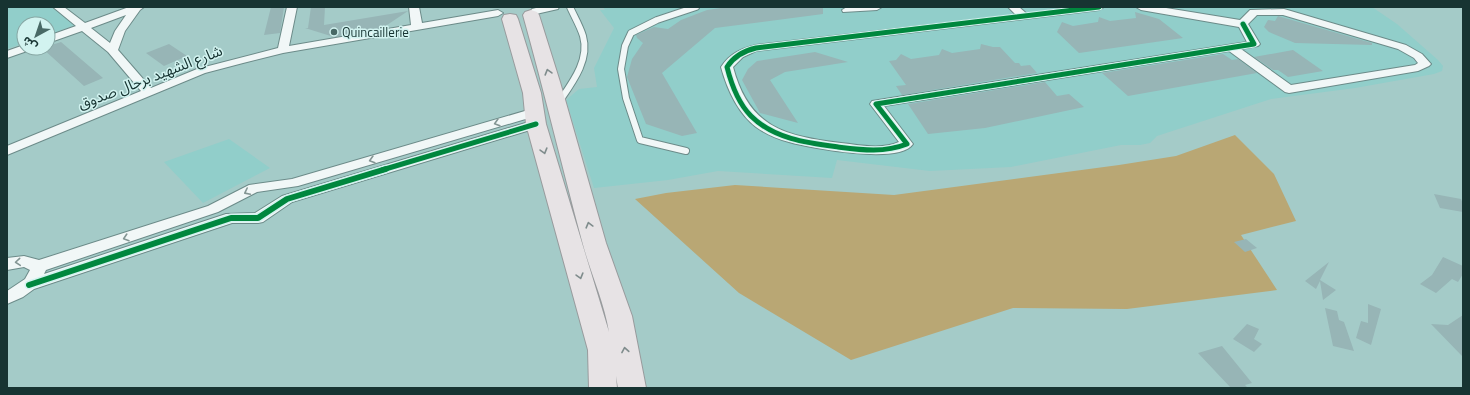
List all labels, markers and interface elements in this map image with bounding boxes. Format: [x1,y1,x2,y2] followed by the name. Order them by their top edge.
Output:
[16,16,56,56] north arrow
[342,22,409,42] place label: Quincaillerie
[329,27,339,37] marker: Quincaillerie
[19,33,40,55] text: ش
[74,39,226,116] street label: شارع الشهيد برحال صدوق
[544,69,553,76] one-way arrow
[494,118,501,127] one-way arrow
[539,147,548,154] one-way arrow
[369,155,376,164] one-way arrow
[244,187,251,195] one-way arrow
[585,222,594,229] one-way arrow
[122,233,129,242] one-way arrow
[15,258,21,267] one-way arrow
[575,272,584,279] one-way arrow
[621,346,630,353] one-way arrow

